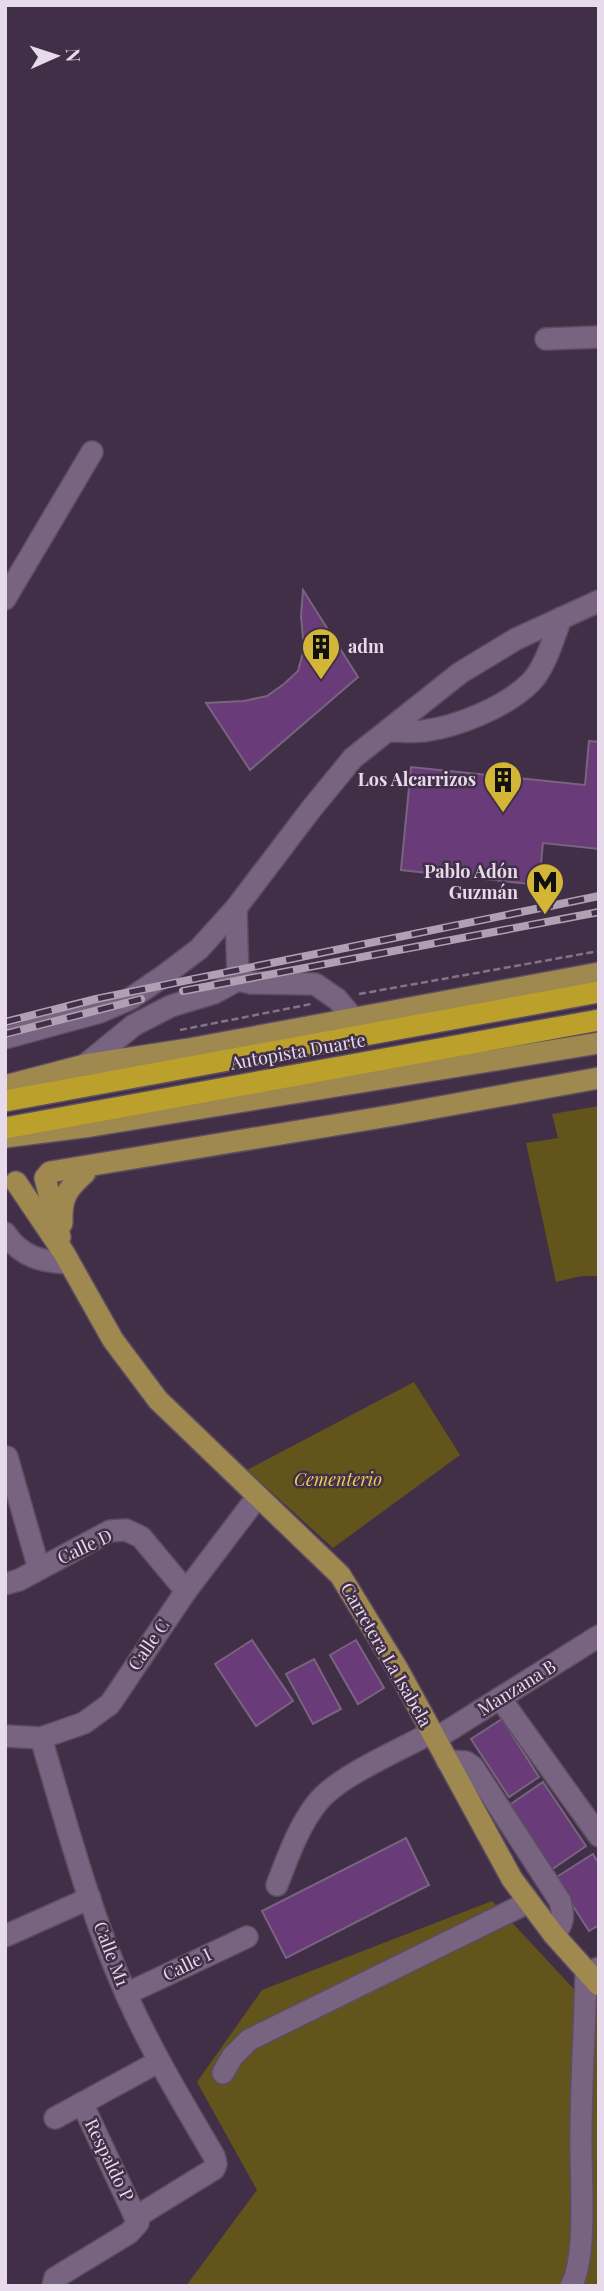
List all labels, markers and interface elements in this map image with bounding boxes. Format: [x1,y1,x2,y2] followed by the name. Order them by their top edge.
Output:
[21,21,91,91] north arrow
[61,48,87,63] text: N
[300,626,342,681] building icon: adm
[348,634,385,658] place label: adm
[482,759,524,814] building icon: Los Alcarrizos
[358,767,476,791] place label: Los Alcarrizos
[424,859,518,904] place label: Pablo Adón Guzmán
[524,861,566,916] metro station icon: Pablo Adón Guzmán
[227,1027,367,1075] street label: Autopista Duarte
[294,1467,382,1491] park label: Cementerio
[53,1523,116,1569] street label: Calle D
[336,1578,438,1731] street label: Carretera La Isabela
[122,1614,174,1675] street label: Calle C
[473,1654,560,1721] street label: Manzana B
[89,1918,135,1990] street label: Calle M1
[158,1942,215,1986] street label: Calle I
[80,2115,140,2205] street label: Respaldo P

